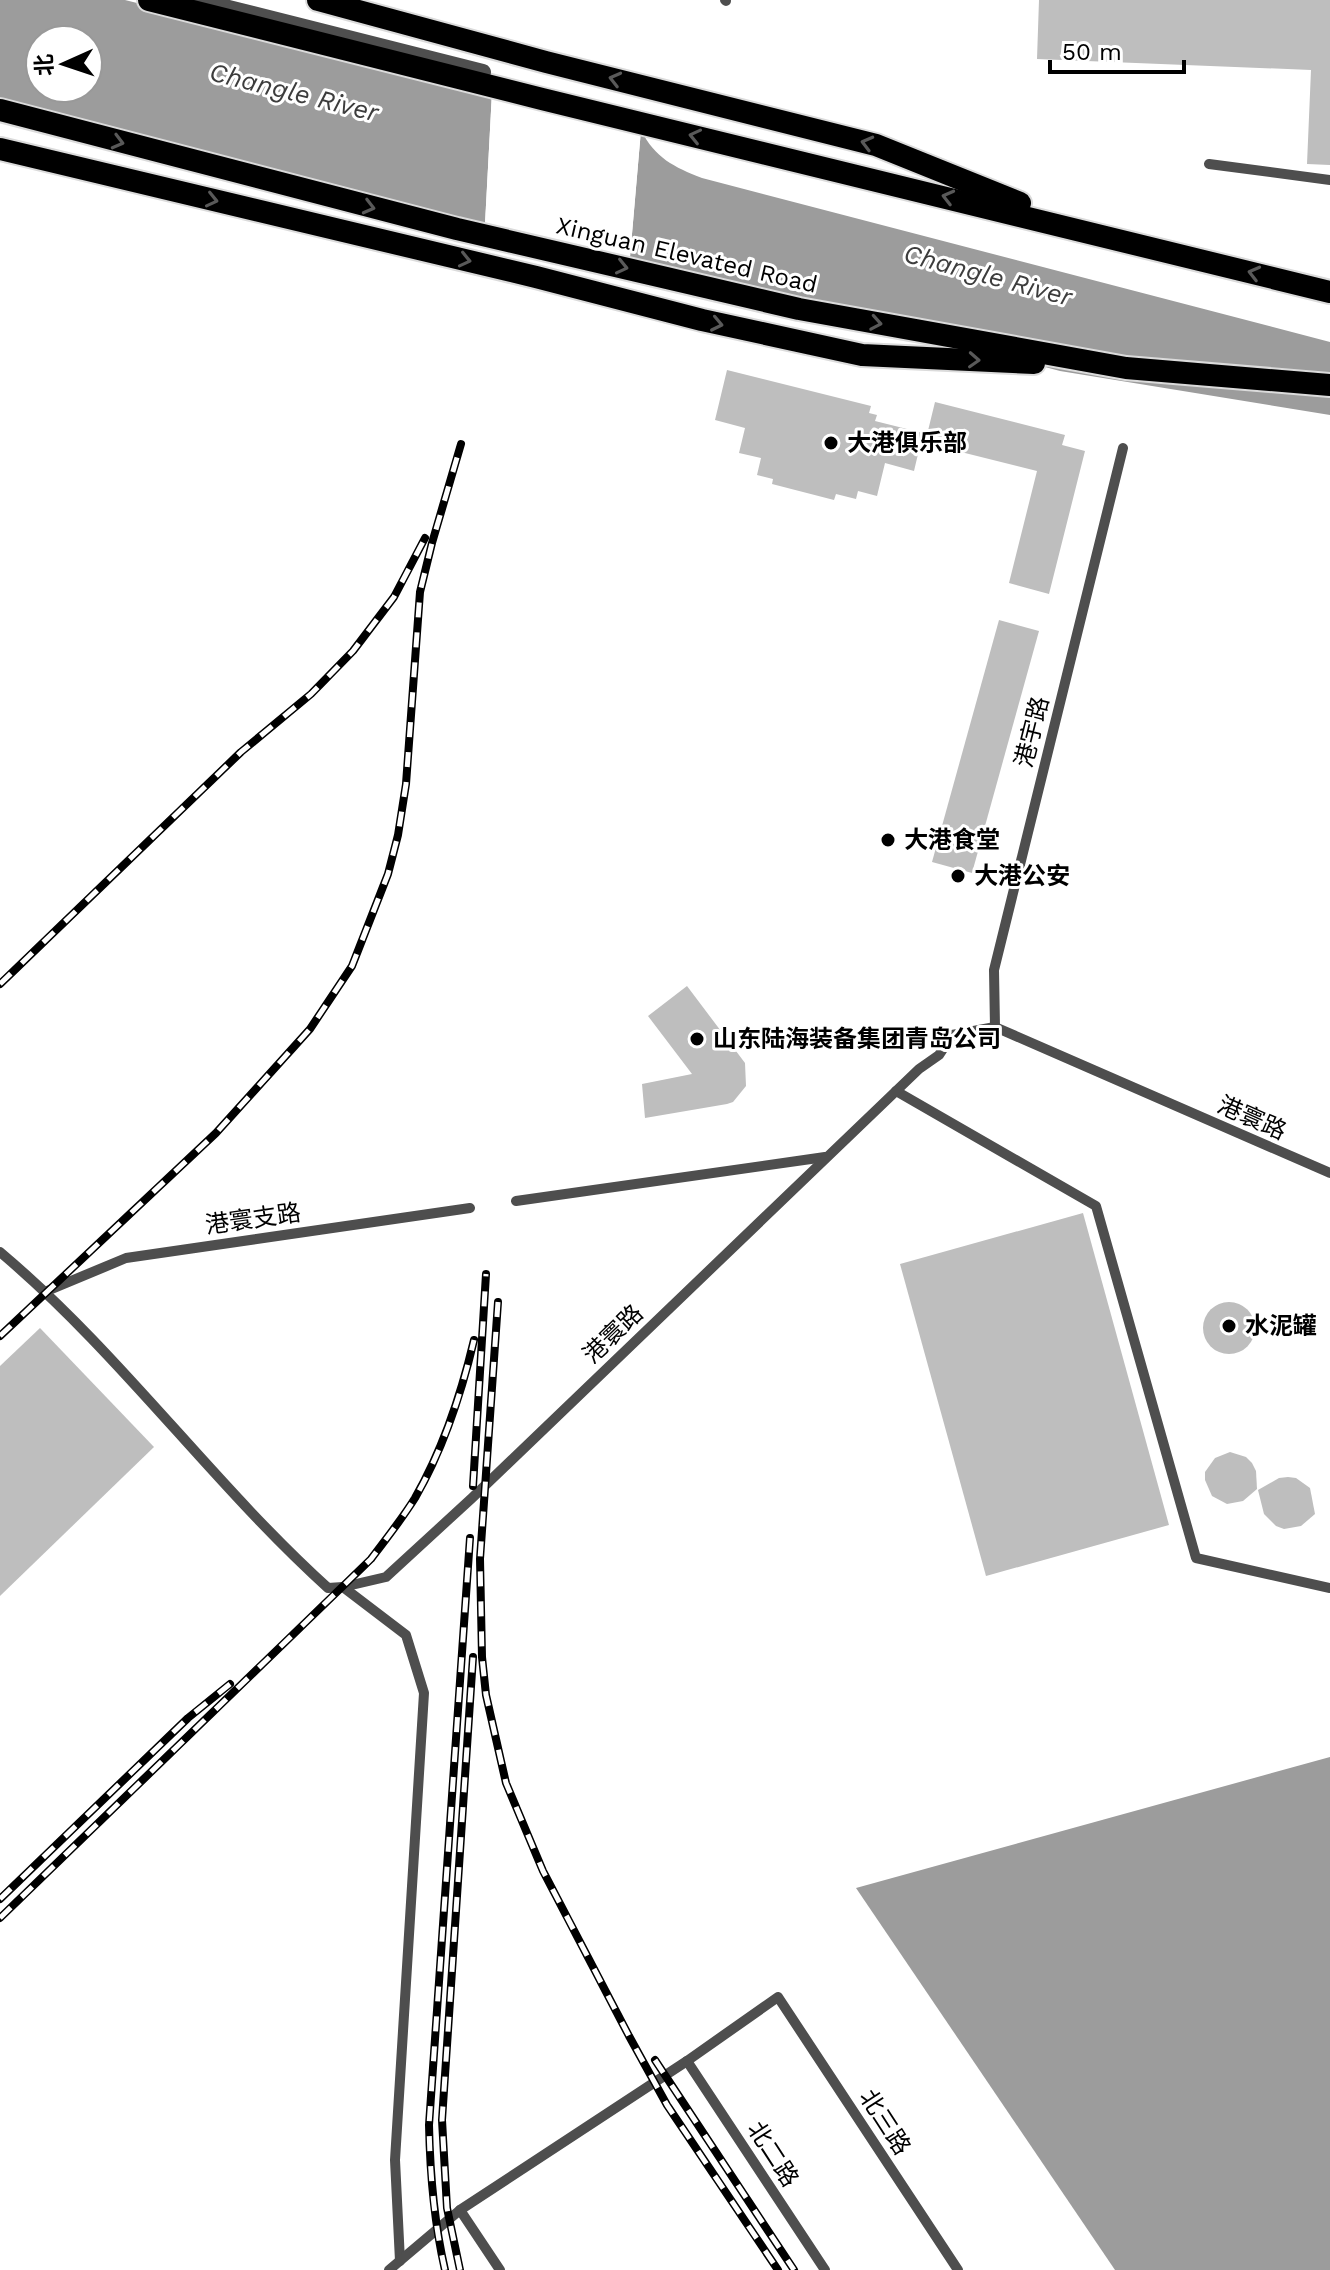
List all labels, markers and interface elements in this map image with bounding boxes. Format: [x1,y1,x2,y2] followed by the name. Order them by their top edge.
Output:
[24,24,104,104] north arrow
[1050,24,1184,74] scale bar
[1062,38,1122,66] text: 50 m
[31,53,58,77] text: 北
[206,56,383,128] water label: Changle River
[608,72,622,89] one-way arrow
[689,128,702,145] one-way arrow
[110,133,124,150] one-way arrow
[860,136,874,153] one-way arrow
[941,189,955,206] one-way arrow
[205,190,218,207] one-way arrow
[362,198,376,215] one-way arrow
[554,211,820,299] street label: Xinguan Elevated Road
[900,238,1076,312] water label: Changle River
[458,251,471,268] one-way arrow
[615,258,629,275] one-way arrow
[1248,265,1262,282] one-way arrow
[869,314,883,331] one-way arrow
[710,315,723,332] one-way arrow
[968,352,981,369] one-way arrow
[847,429,967,457] place label: 大港俱乐部
[822,434,840,452] marker: 大港俱乐部
[1010,694,1054,770] street label: 港宇路
[904,826,1000,854] place label: 大港食堂
[879,831,897,849] marker: 大港食堂
[974,862,1070,890] place label: 大港公安
[949,867,967,885] marker: 大港公安
[713,1025,1001,1053] place label: 山东陆海装备集团青岛公司
[688,1030,706,1048] marker: 山东陆海装备集团青岛公司
[1213,1091,1291,1145] street label: 港寰路
[204,1198,302,1240] street label: 港寰支路
[577,1299,649,1369] street label: 港寰路
[1245,1312,1317,1340] place label: 水泥罐
[1220,1317,1238,1335] marker: 水泥罐
[854,2084,916,2160] street label: 北三路
[742,2116,804,2192] street label: 北二路

